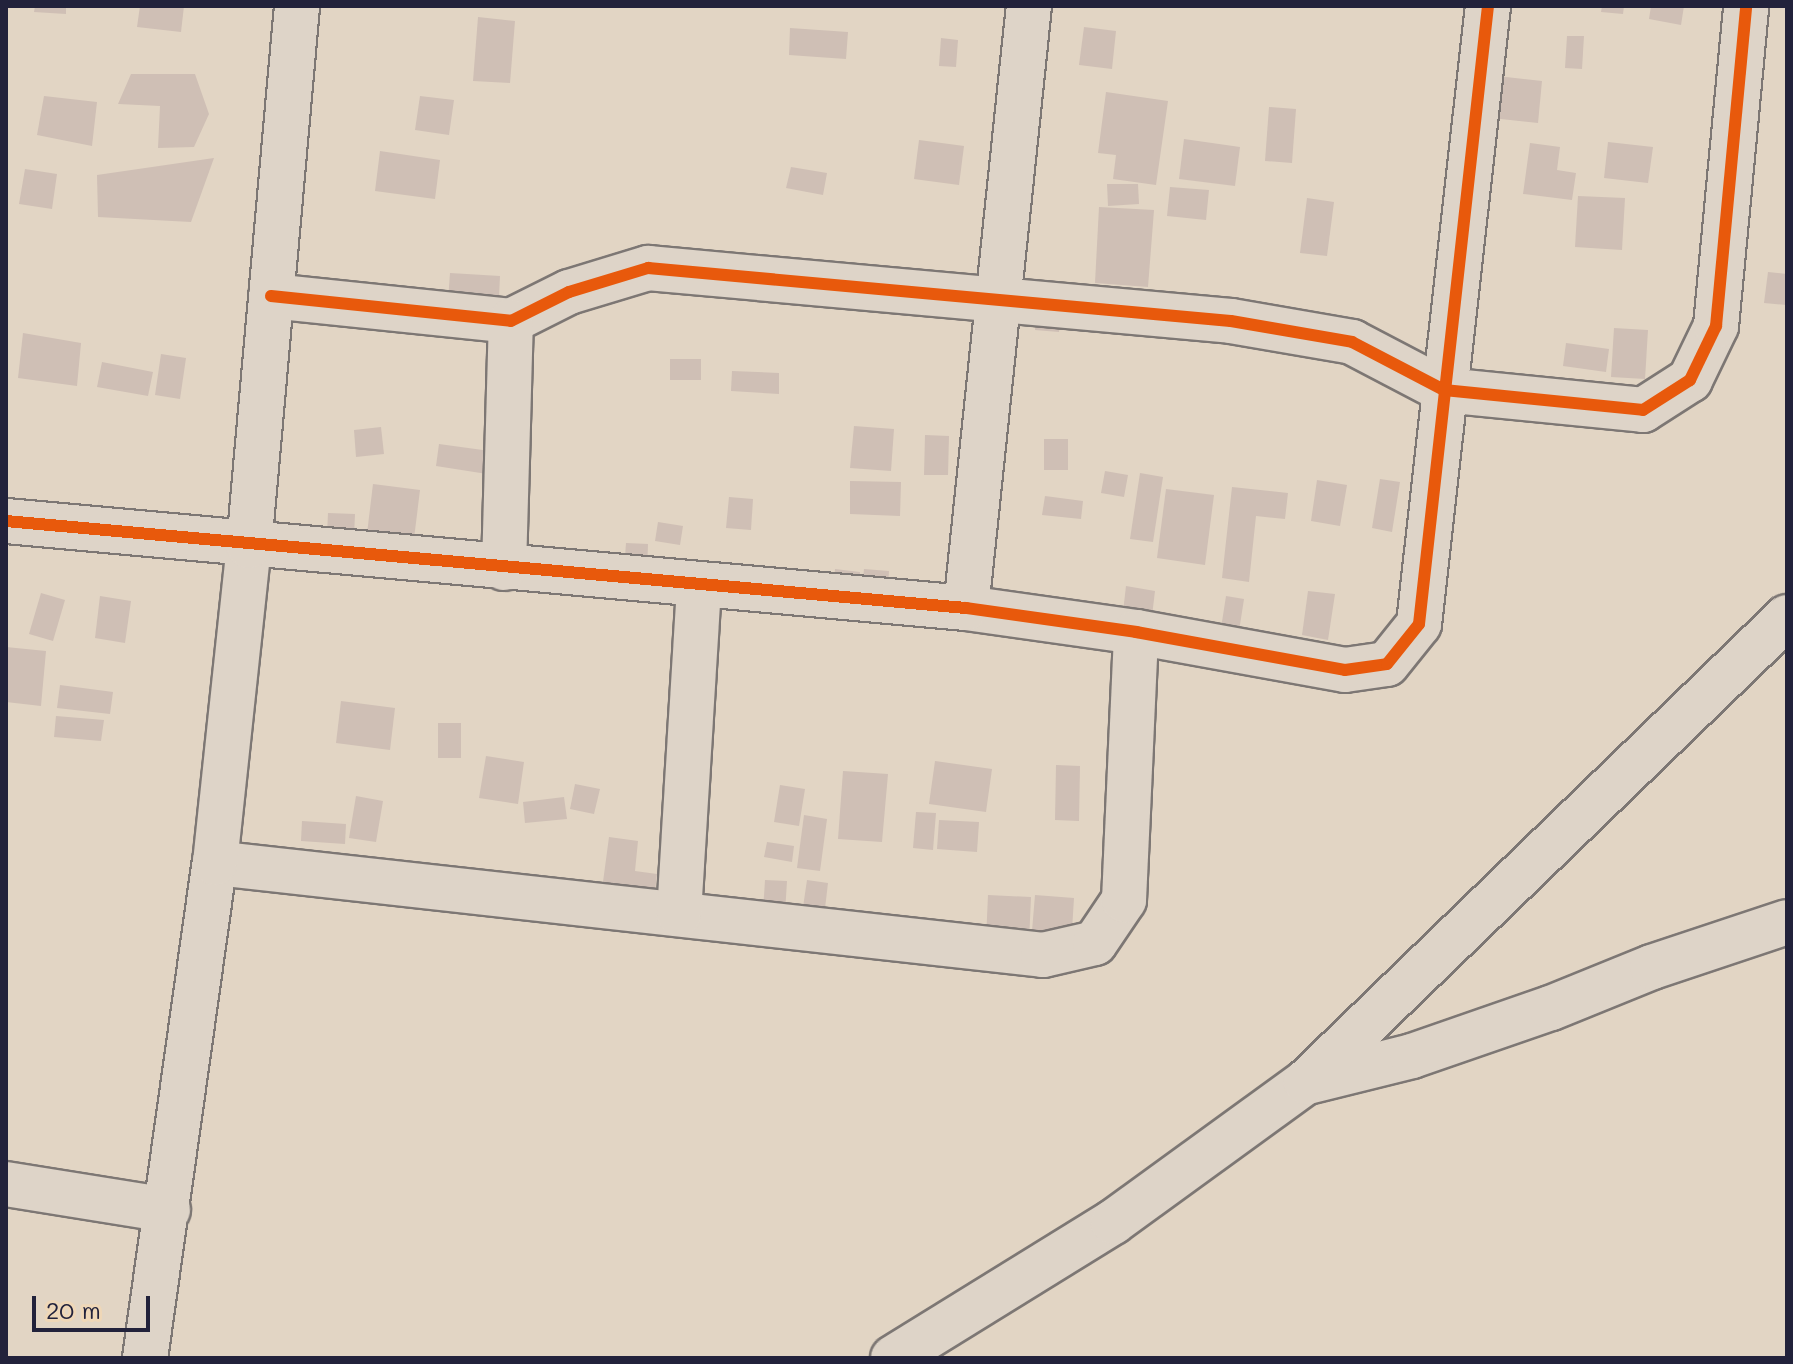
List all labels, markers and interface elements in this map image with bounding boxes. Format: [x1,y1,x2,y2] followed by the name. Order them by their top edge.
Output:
[36,1280,154,1330] scale bar
[46,1294,101,1325] text: 20 m

